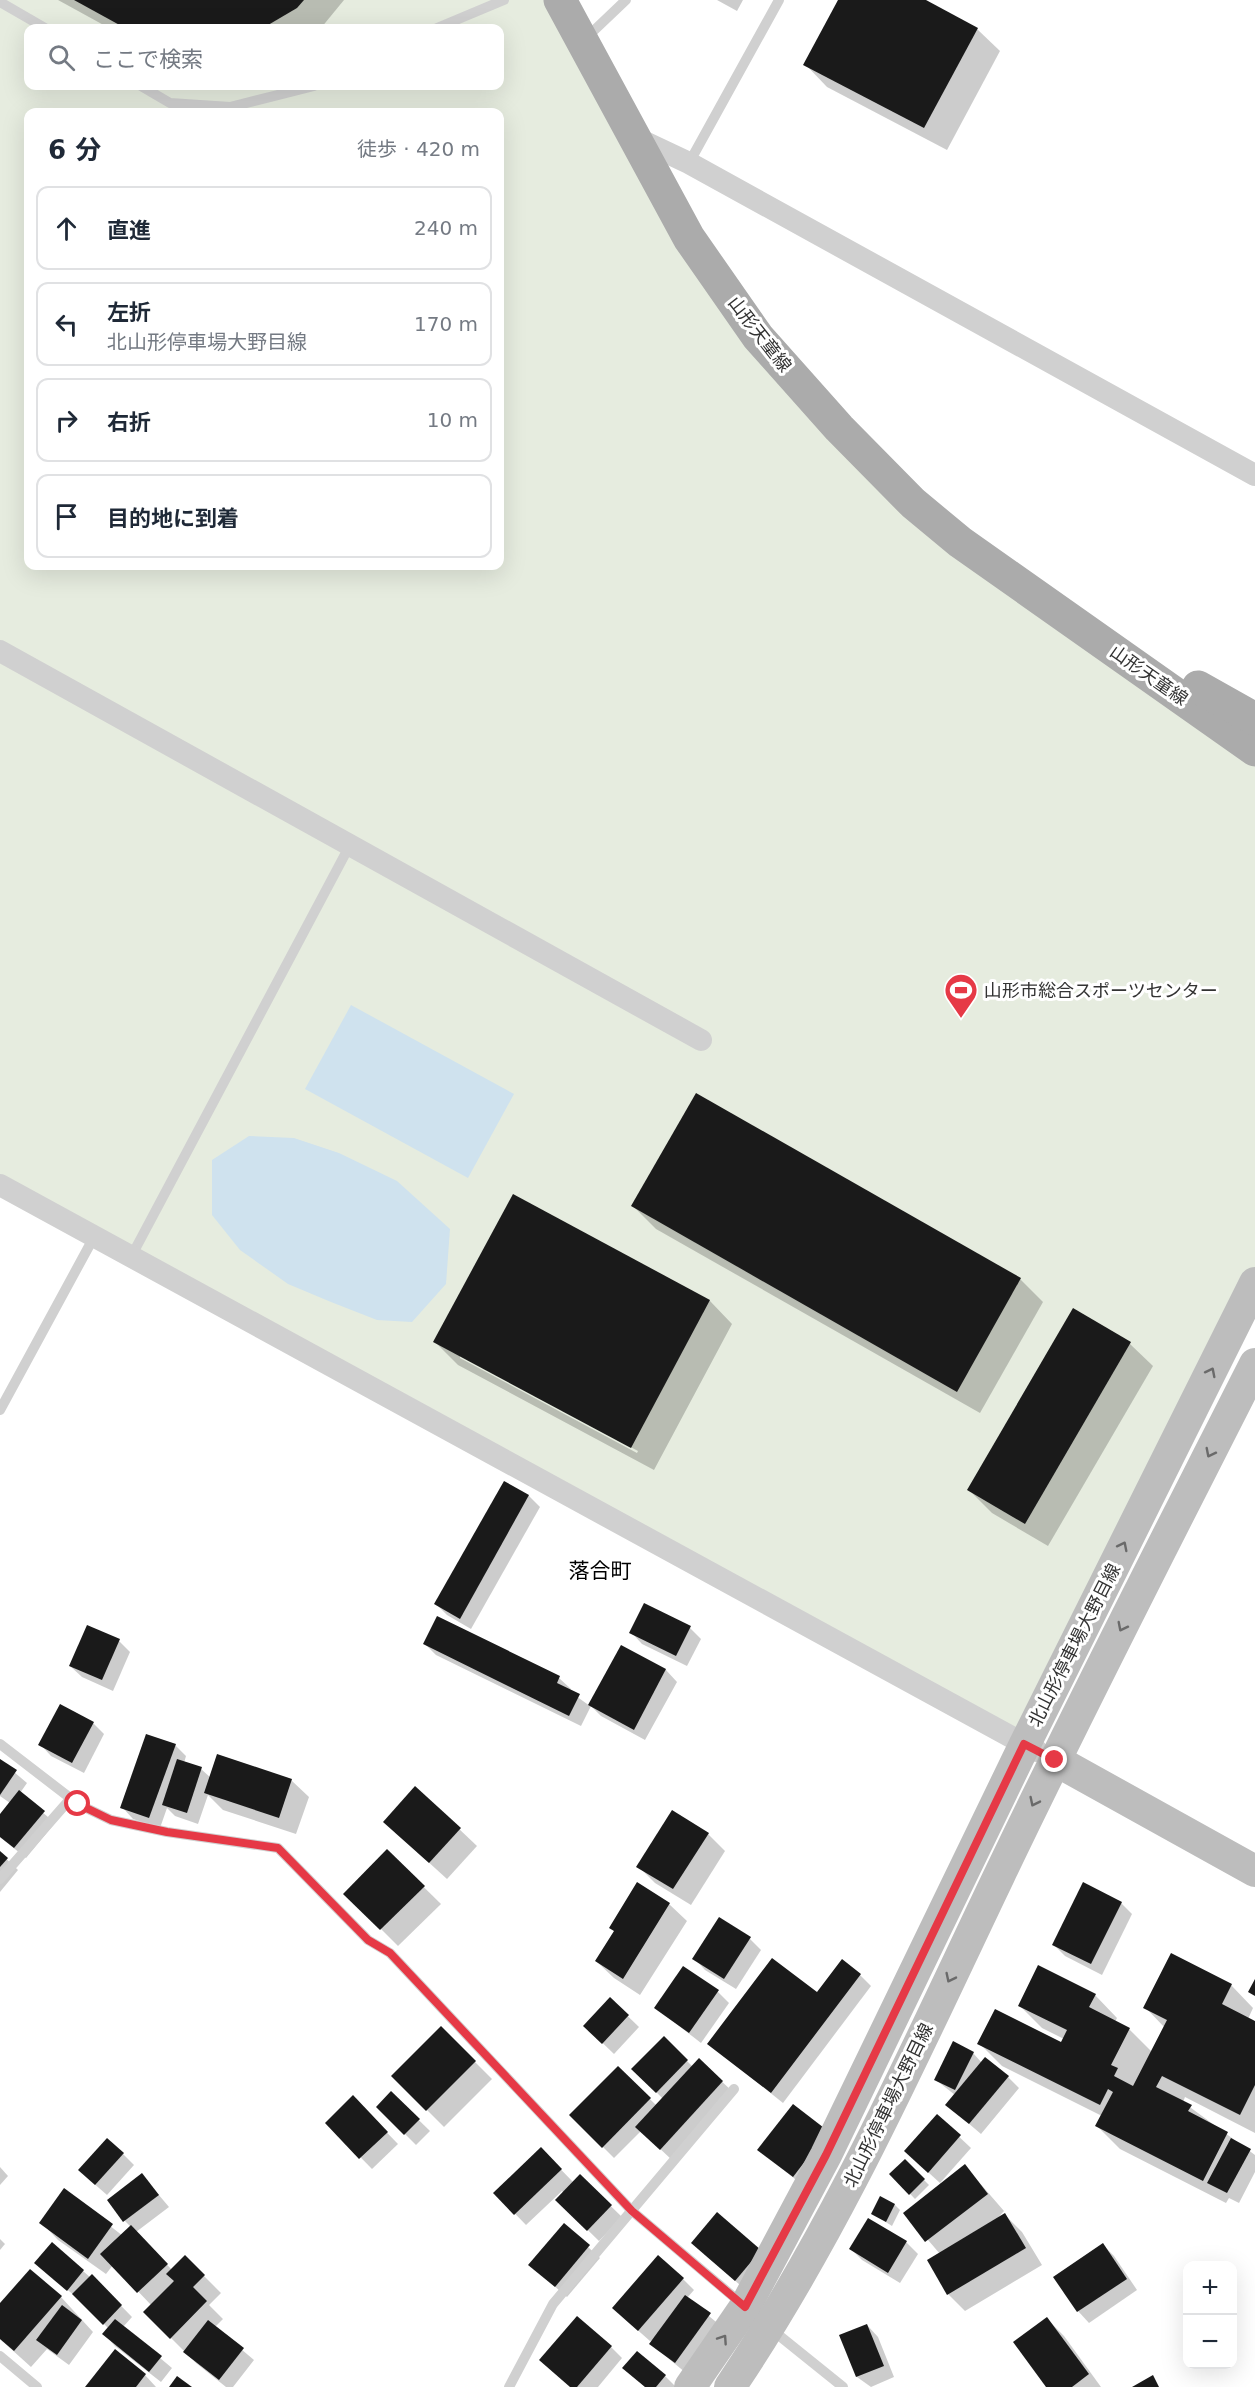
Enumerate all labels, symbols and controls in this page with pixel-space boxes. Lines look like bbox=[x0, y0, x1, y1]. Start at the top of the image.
search box bbox=[24, 24, 504, 90]
icon: search bbox=[45, 41, 78, 74]
text: ここで検索 bbox=[93, 47, 203, 72]
text: 6 分 bbox=[48, 135, 101, 165]
text: 徒歩 · 420 m bbox=[357, 137, 480, 161]
icon: ahead bbox=[50, 212, 83, 245]
text: 240 m bbox=[414, 216, 478, 240]
text: 直進 bbox=[107, 218, 151, 243]
street label: 山形天童線 bbox=[724, 292, 796, 376]
text: 左折 bbox=[107, 300, 151, 325]
icon: left bbox=[50, 308, 83, 341]
text: 170 m bbox=[414, 312, 478, 336]
text: 北山形停車場大野目線 bbox=[107, 330, 307, 354]
icon: right bbox=[50, 404, 83, 437]
text: 10 m bbox=[427, 408, 478, 432]
text: 右折 bbox=[107, 410, 151, 435]
icon: arrive bbox=[50, 500, 83, 533]
text: 目的地に到着 bbox=[107, 506, 239, 531]
street label: 山形天童線 bbox=[1106, 641, 1192, 709]
sports icon: 山形市総合スポーツセンター bbox=[943, 972, 979, 1019]
place label: 山形市総合スポーツセンター bbox=[984, 980, 1218, 1001]
one-way arrow bbox=[1203, 1367, 1215, 1378]
one-way arrow bbox=[1205, 1447, 1217, 1458]
one-way arrow bbox=[1116, 1542, 1128, 1553]
district label: 落合町 bbox=[569, 1559, 632, 1583]
street label: 北山形停車場大野目線 bbox=[1024, 1560, 1124, 1730]
one-way arrow bbox=[1117, 1621, 1129, 1632]
route end bbox=[1041, 1746, 1067, 1772]
route start bbox=[64, 1790, 90, 1816]
one-way arrow bbox=[1030, 1795, 1042, 1806]
one-way arrow bbox=[946, 1971, 958, 1982]
street label: 北山形停車場大野目線 bbox=[839, 2020, 937, 2190]
map controls bbox=[1183, 2261, 1237, 2369]
button: + bbox=[1183, 2261, 1237, 2315]
button: − bbox=[1183, 2315, 1237, 2369]
one-way arrow bbox=[716, 2334, 727, 2345]

